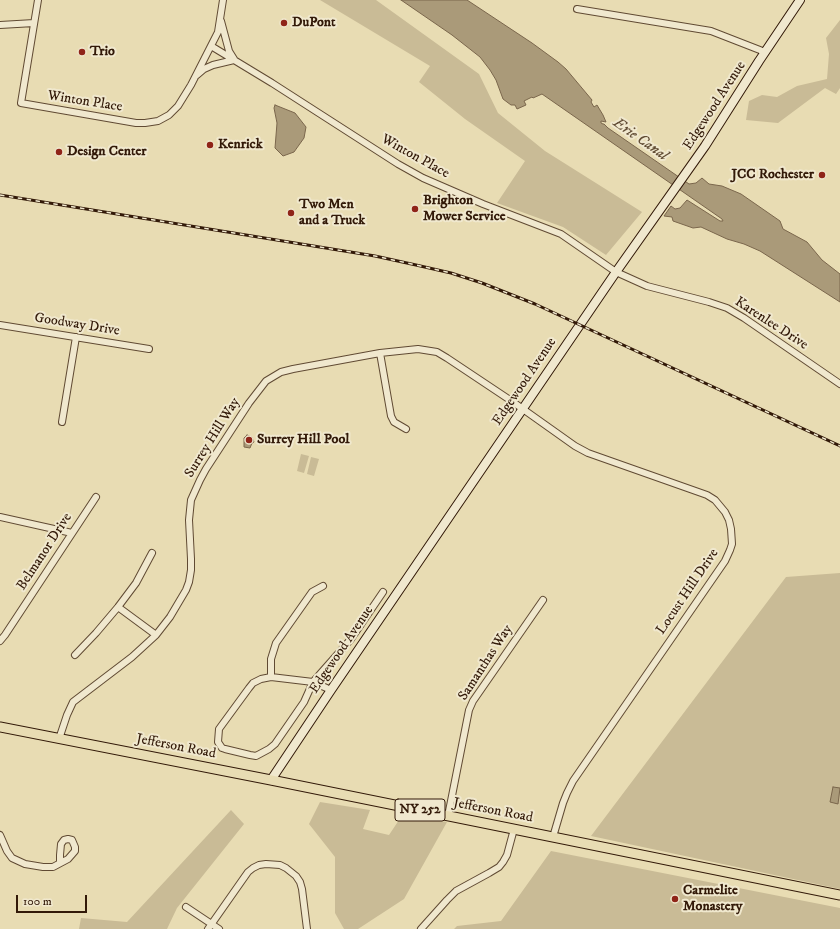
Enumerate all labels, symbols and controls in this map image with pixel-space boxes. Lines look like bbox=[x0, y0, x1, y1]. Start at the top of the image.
place label: DuPont bbox=[292, 15, 336, 31]
marker: DuPont bbox=[279, 18, 289, 28]
place label: Trio bbox=[90, 44, 115, 60]
marker: Trio bbox=[77, 47, 87, 57]
street label: Edgewood Avenue bbox=[680, 58, 750, 154]
street label: Winton Place bbox=[46, 88, 124, 116]
water label: Erie Canal bbox=[609, 115, 671, 165]
street label: Winton Place bbox=[378, 131, 452, 183]
place label: Kenrick bbox=[218, 137, 263, 153]
marker: Kenrick bbox=[205, 140, 215, 150]
place label: Design Center bbox=[67, 144, 146, 160]
marker: Design Center bbox=[54, 147, 64, 157]
place label: JCC Rochester bbox=[732, 167, 814, 183]
marker: JCC Rochester bbox=[817, 170, 827, 180]
place label: Brighton Mower Service bbox=[423, 193, 505, 226]
place label: Two Men and a Truck bbox=[299, 197, 365, 230]
marker: Brighton Mower Service bbox=[410, 204, 420, 214]
marker: Two Men and a Truck bbox=[286, 208, 296, 218]
street label: Karenlee Drive bbox=[731, 294, 811, 354]
street label: Goodway Drive bbox=[33, 310, 121, 340]
street label: Edgewood Avenue bbox=[489, 335, 561, 429]
street label: Surrey Hill Way bbox=[182, 395, 244, 481]
place label: Surrey Hill Pool bbox=[257, 432, 349, 448]
marker: Surrey Hill Pool bbox=[244, 435, 254, 445]
street label: Belmanor Drive bbox=[14, 510, 76, 594]
street label: Locust Hill Drive bbox=[653, 546, 723, 638]
street label: Edgewood Avenue bbox=[306, 603, 378, 697]
street label: Samanthas Way bbox=[455, 622, 517, 704]
street label: Jefferson Road bbox=[135, 731, 217, 763]
street label: Jefferson Road bbox=[452, 795, 534, 827]
road number: NY 252 bbox=[395, 799, 445, 821]
place label: Carmelite Monastery bbox=[683, 883, 742, 916]
scale bar bbox=[18, 887, 89, 913]
text: 100 m bbox=[23, 894, 52, 909]
marker: Carmelite Monastery bbox=[670, 894, 680, 904]

